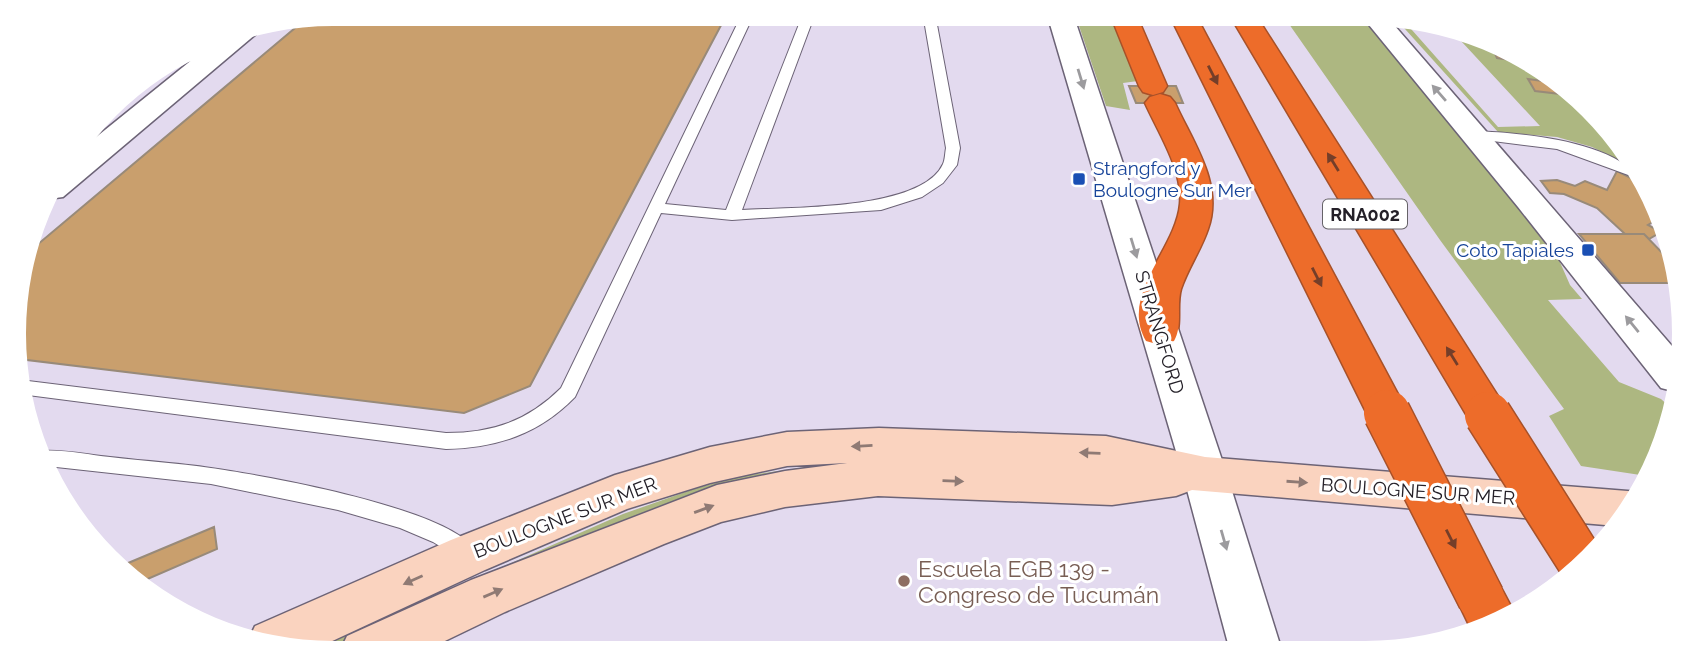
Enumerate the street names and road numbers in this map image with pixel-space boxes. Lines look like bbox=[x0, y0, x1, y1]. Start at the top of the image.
road number: RNA002 bbox=[1323, 200, 1407, 229]
street label: STRANGFORD bbox=[1131, 268, 1189, 396]
street label: BOULOGNE SUR MER bbox=[470, 472, 660, 562]
street label: BOULOGNE SUR MER bbox=[1320, 473, 1516, 509]

